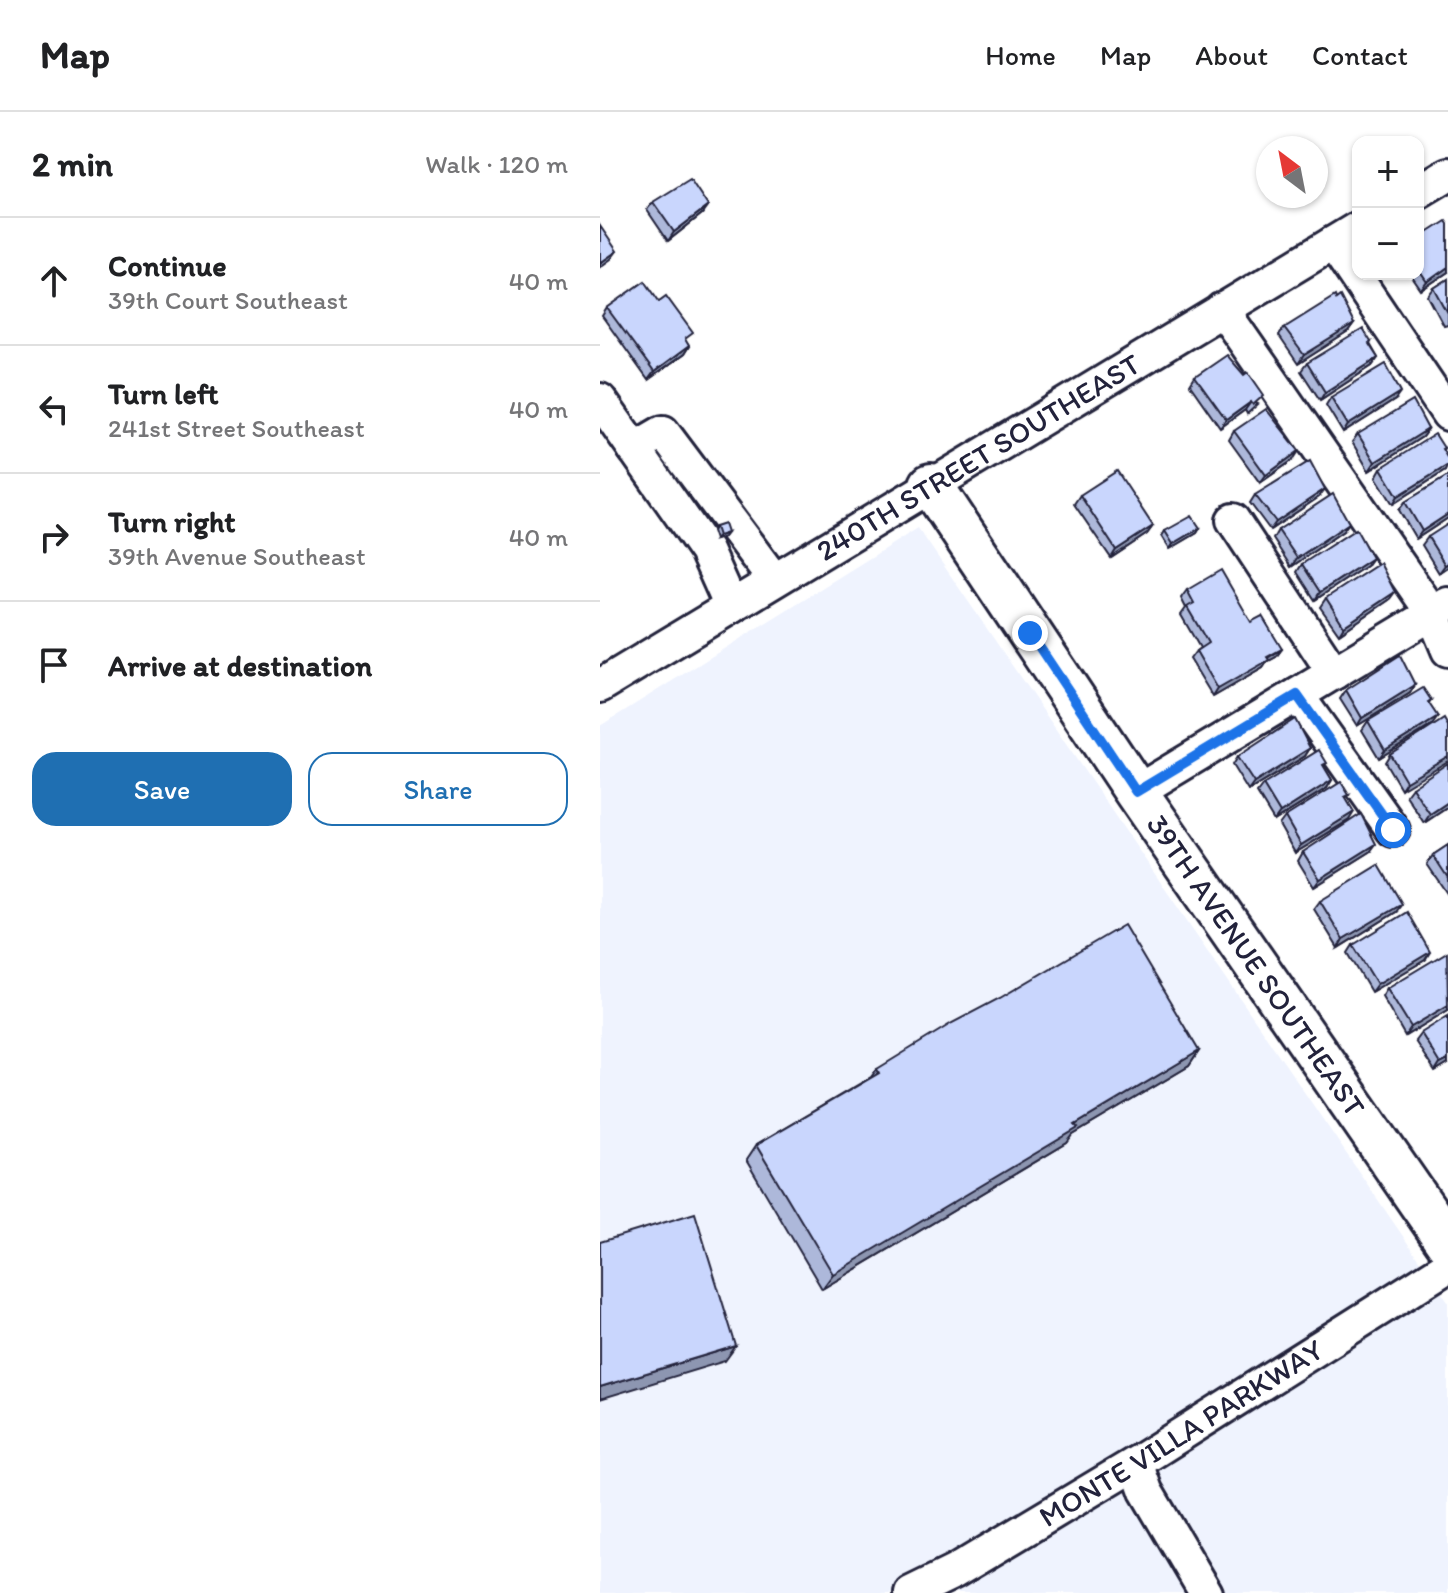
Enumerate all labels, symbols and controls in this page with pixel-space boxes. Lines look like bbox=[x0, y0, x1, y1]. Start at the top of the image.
text: Map bbox=[40, 32, 110, 78]
text: Home bbox=[985, 38, 1056, 72]
text: Map bbox=[1100, 38, 1151, 72]
text: About bbox=[1195, 38, 1268, 72]
text: Contact bbox=[1312, 38, 1408, 72]
north arrow bbox=[1256, 136, 1328, 208]
map controls bbox=[1352, 136, 1424, 280]
button: + bbox=[1352, 136, 1424, 208]
text: 2 min bbox=[32, 144, 113, 185]
text: Walk · 120 m bbox=[425, 148, 568, 180]
button: − bbox=[1352, 208, 1424, 280]
text: Continue bbox=[108, 247, 227, 284]
icon: ahead bbox=[32, 259, 76, 303]
text: 40 m bbox=[509, 265, 568, 297]
text: 39th Court Southeast bbox=[108, 284, 348, 316]
street label: 240TH STREET SOUTHEAST bbox=[809, 345, 1147, 569]
text: Turn left bbox=[108, 375, 219, 412]
icon: left bbox=[32, 387, 76, 431]
text: 40 m bbox=[509, 393, 568, 425]
text: 241st Street Southeast bbox=[108, 412, 365, 444]
text: Turn right bbox=[108, 503, 236, 540]
icon: right bbox=[32, 515, 76, 559]
text: 40 m bbox=[509, 521, 568, 553]
text: 39th Avenue Southeast bbox=[108, 540, 366, 572]
route end bbox=[1012, 615, 1048, 651]
icon: arrive bbox=[32, 643, 76, 687]
text: Arrive at destination bbox=[108, 647, 372, 684]
button: Save bbox=[32, 752, 292, 826]
button: Share bbox=[308, 752, 568, 826]
street label: 39TH AVENUE SOUTHEAST bbox=[1139, 807, 1374, 1123]
route start bbox=[1375, 812, 1411, 848]
street label: MONTE VILLA PARKWAY bbox=[1032, 1331, 1330, 1535]

